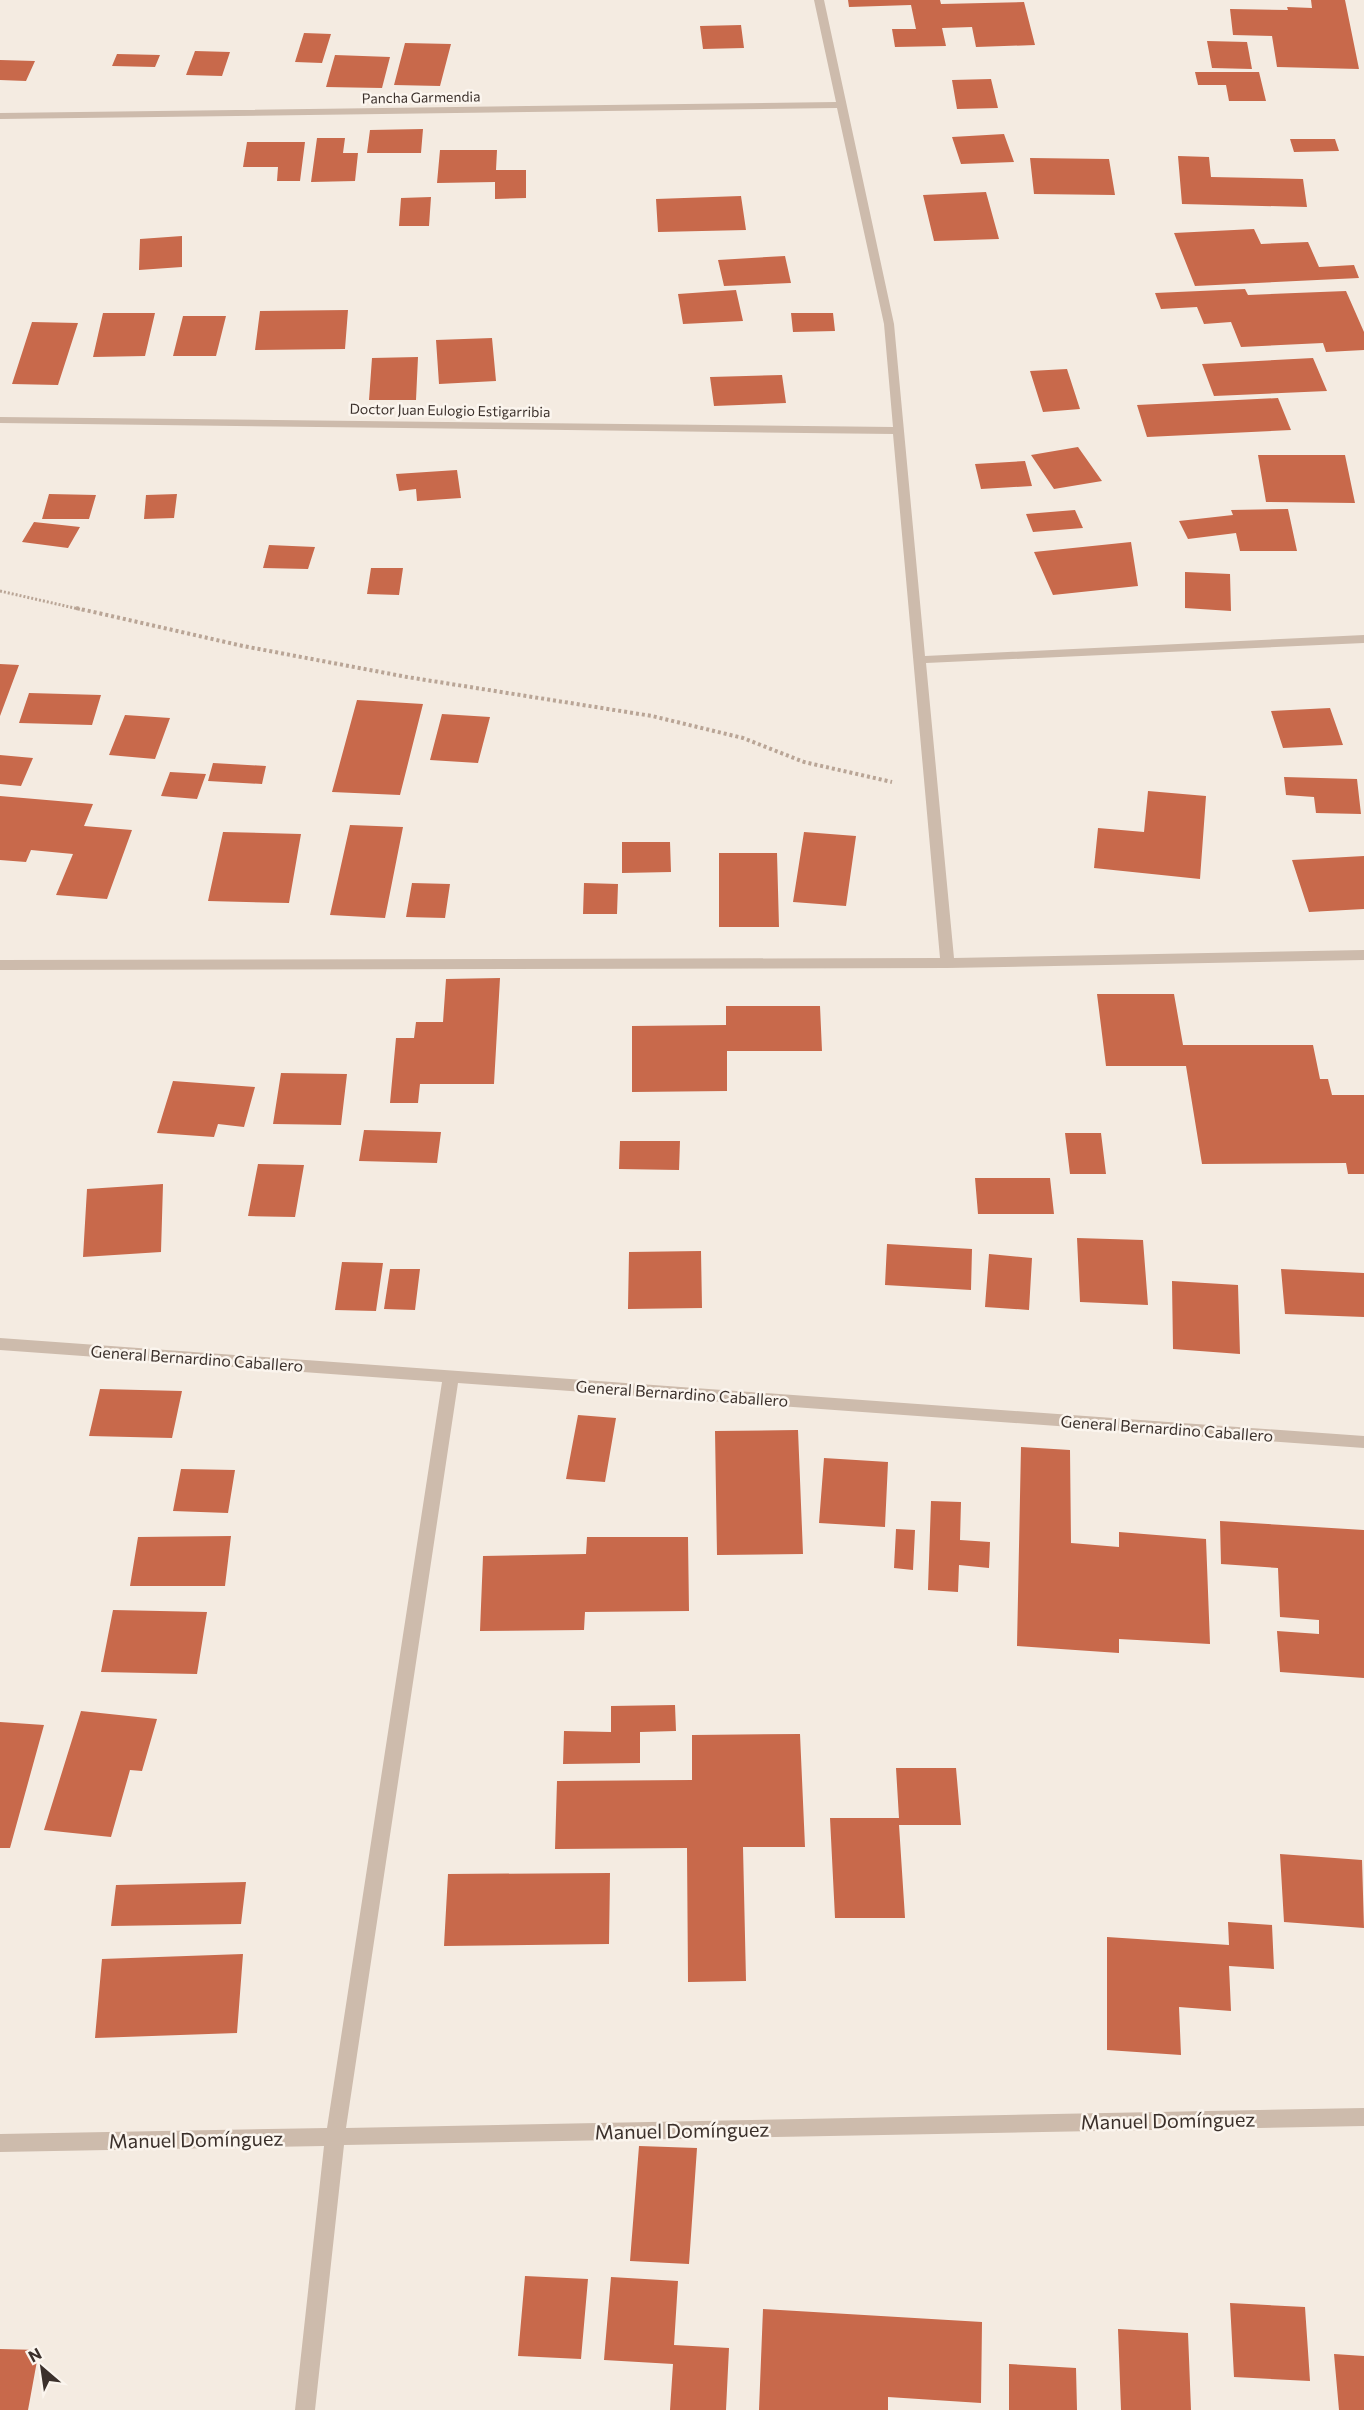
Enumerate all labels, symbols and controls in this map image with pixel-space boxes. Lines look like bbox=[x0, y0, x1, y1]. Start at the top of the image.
street label: Pancha Garmendia bbox=[361, 87, 481, 107]
street label: Doctor Juan Eulogio Estigarribia bbox=[349, 400, 551, 420]
street label: General Bernardino Caballero bbox=[90, 1341, 304, 1375]
street label: General Bernardino Caballero bbox=[575, 1376, 789, 1410]
street label: General Bernardino Caballero bbox=[1060, 1411, 1274, 1445]
street label: Manuel Domínguez bbox=[1080, 2106, 1256, 2134]
street label: Manuel Domínguez bbox=[594, 2116, 770, 2144]
street label: Manuel Domínguez bbox=[108, 2125, 284, 2153]
north arrow bbox=[12, 2338, 72, 2398]
text: N bbox=[25, 2343, 44, 2366]

